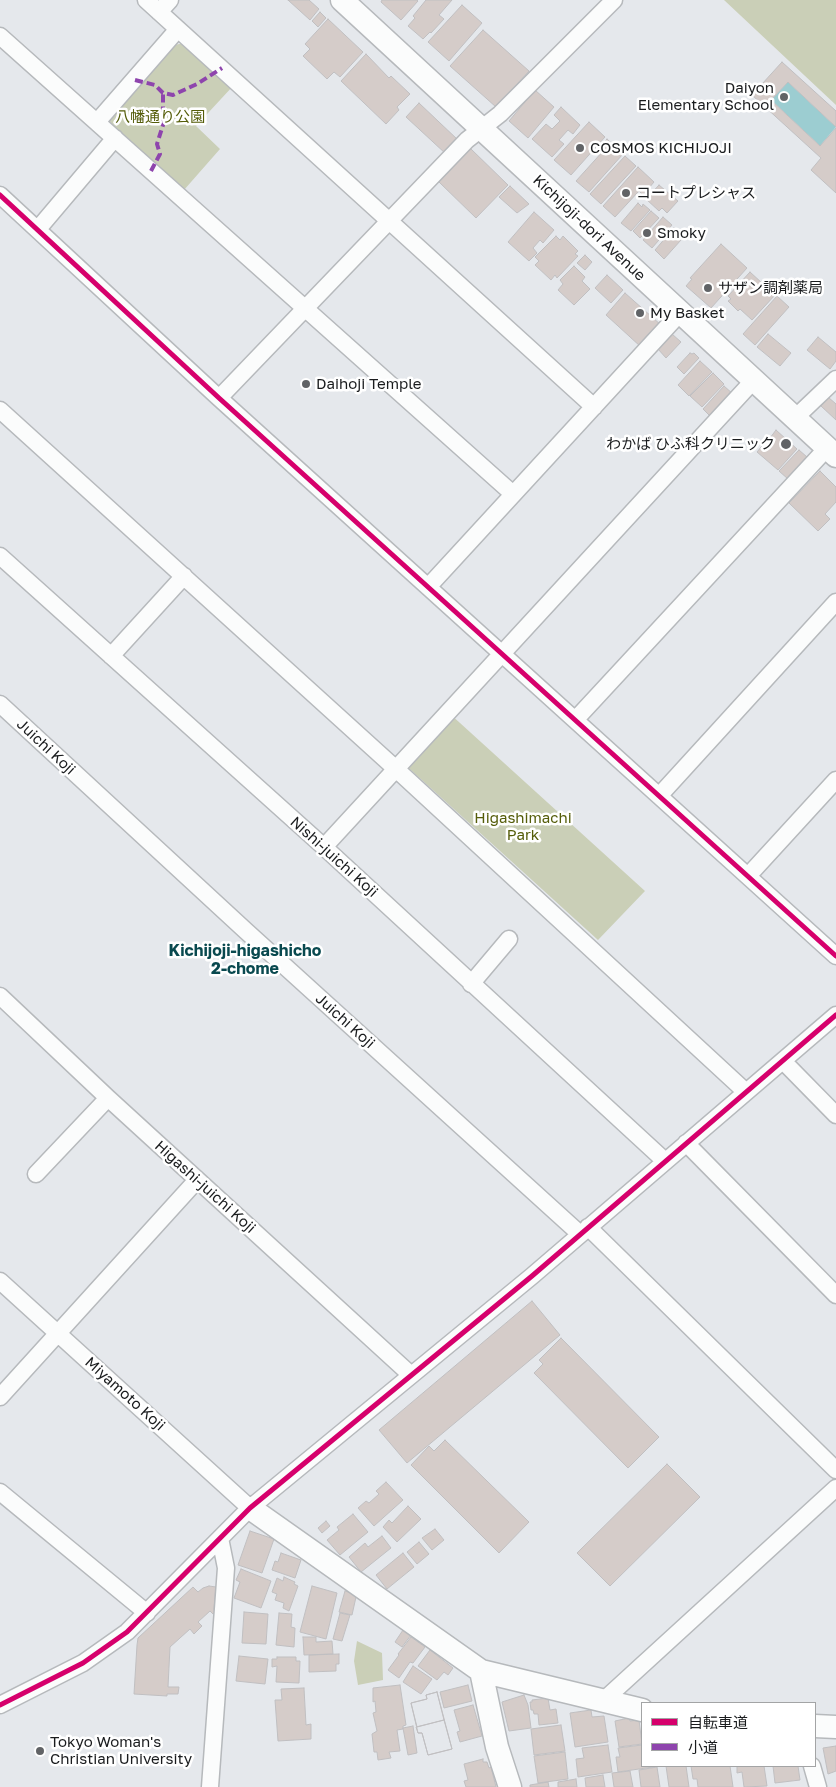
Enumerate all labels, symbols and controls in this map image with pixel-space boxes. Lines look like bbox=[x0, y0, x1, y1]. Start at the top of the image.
place label: Daiyon Elementary School bbox=[638, 79, 774, 114]
marker: Daiyon Elementary School bbox=[778, 91, 790, 103]
park label: 八幡通り公園 bbox=[115, 108, 205, 126]
place label: COSMOS KICHIJOJI bbox=[590, 139, 732, 157]
marker: COSMOS KICHIJOJI bbox=[574, 142, 586, 154]
street label: Kichijoji-dori Avenue bbox=[529, 171, 649, 285]
place label: コートプレシャス bbox=[636, 184, 756, 202]
marker: コートプレシャス bbox=[620, 187, 632, 199]
place label: Smoky bbox=[657, 224, 706, 242]
marker: Smoky bbox=[641, 227, 653, 239]
place label: サザン調剤薬局 bbox=[718, 279, 823, 297]
marker: サザン調剤薬局 bbox=[702, 282, 714, 294]
place label: My Basket bbox=[650, 304, 724, 322]
marker: My Basket bbox=[634, 307, 646, 319]
place label: Daihoji Temple bbox=[316, 375, 422, 393]
marker: Daihoji Temple bbox=[300, 378, 312, 390]
place label: わかば ひふ科クリニック bbox=[606, 435, 775, 453]
marker: わかば ひふ科クリニック bbox=[779, 437, 793, 451]
street label: Juichi Koji bbox=[13, 715, 79, 779]
park label: Higashimachi Park bbox=[474, 809, 572, 844]
street label: Nishi-juichi Koji bbox=[286, 813, 382, 901]
district label: Kichijoji-higashicho 2-chome bbox=[169, 941, 321, 979]
street label: Juichi Koji bbox=[312, 990, 378, 1052]
street label: Higashi-juichi Koji bbox=[151, 1137, 259, 1237]
street label: Miyamoto Koji bbox=[81, 1353, 169, 1435]
legend bbox=[641, 1702, 816, 1767]
text: 自転車道 bbox=[688, 1713, 748, 1731]
place label: Tokyo Woman's Christian University bbox=[50, 1733, 192, 1768]
text: 小道 bbox=[688, 1738, 718, 1756]
marker: Tokyo Woman's Christian University bbox=[34, 1745, 46, 1757]

